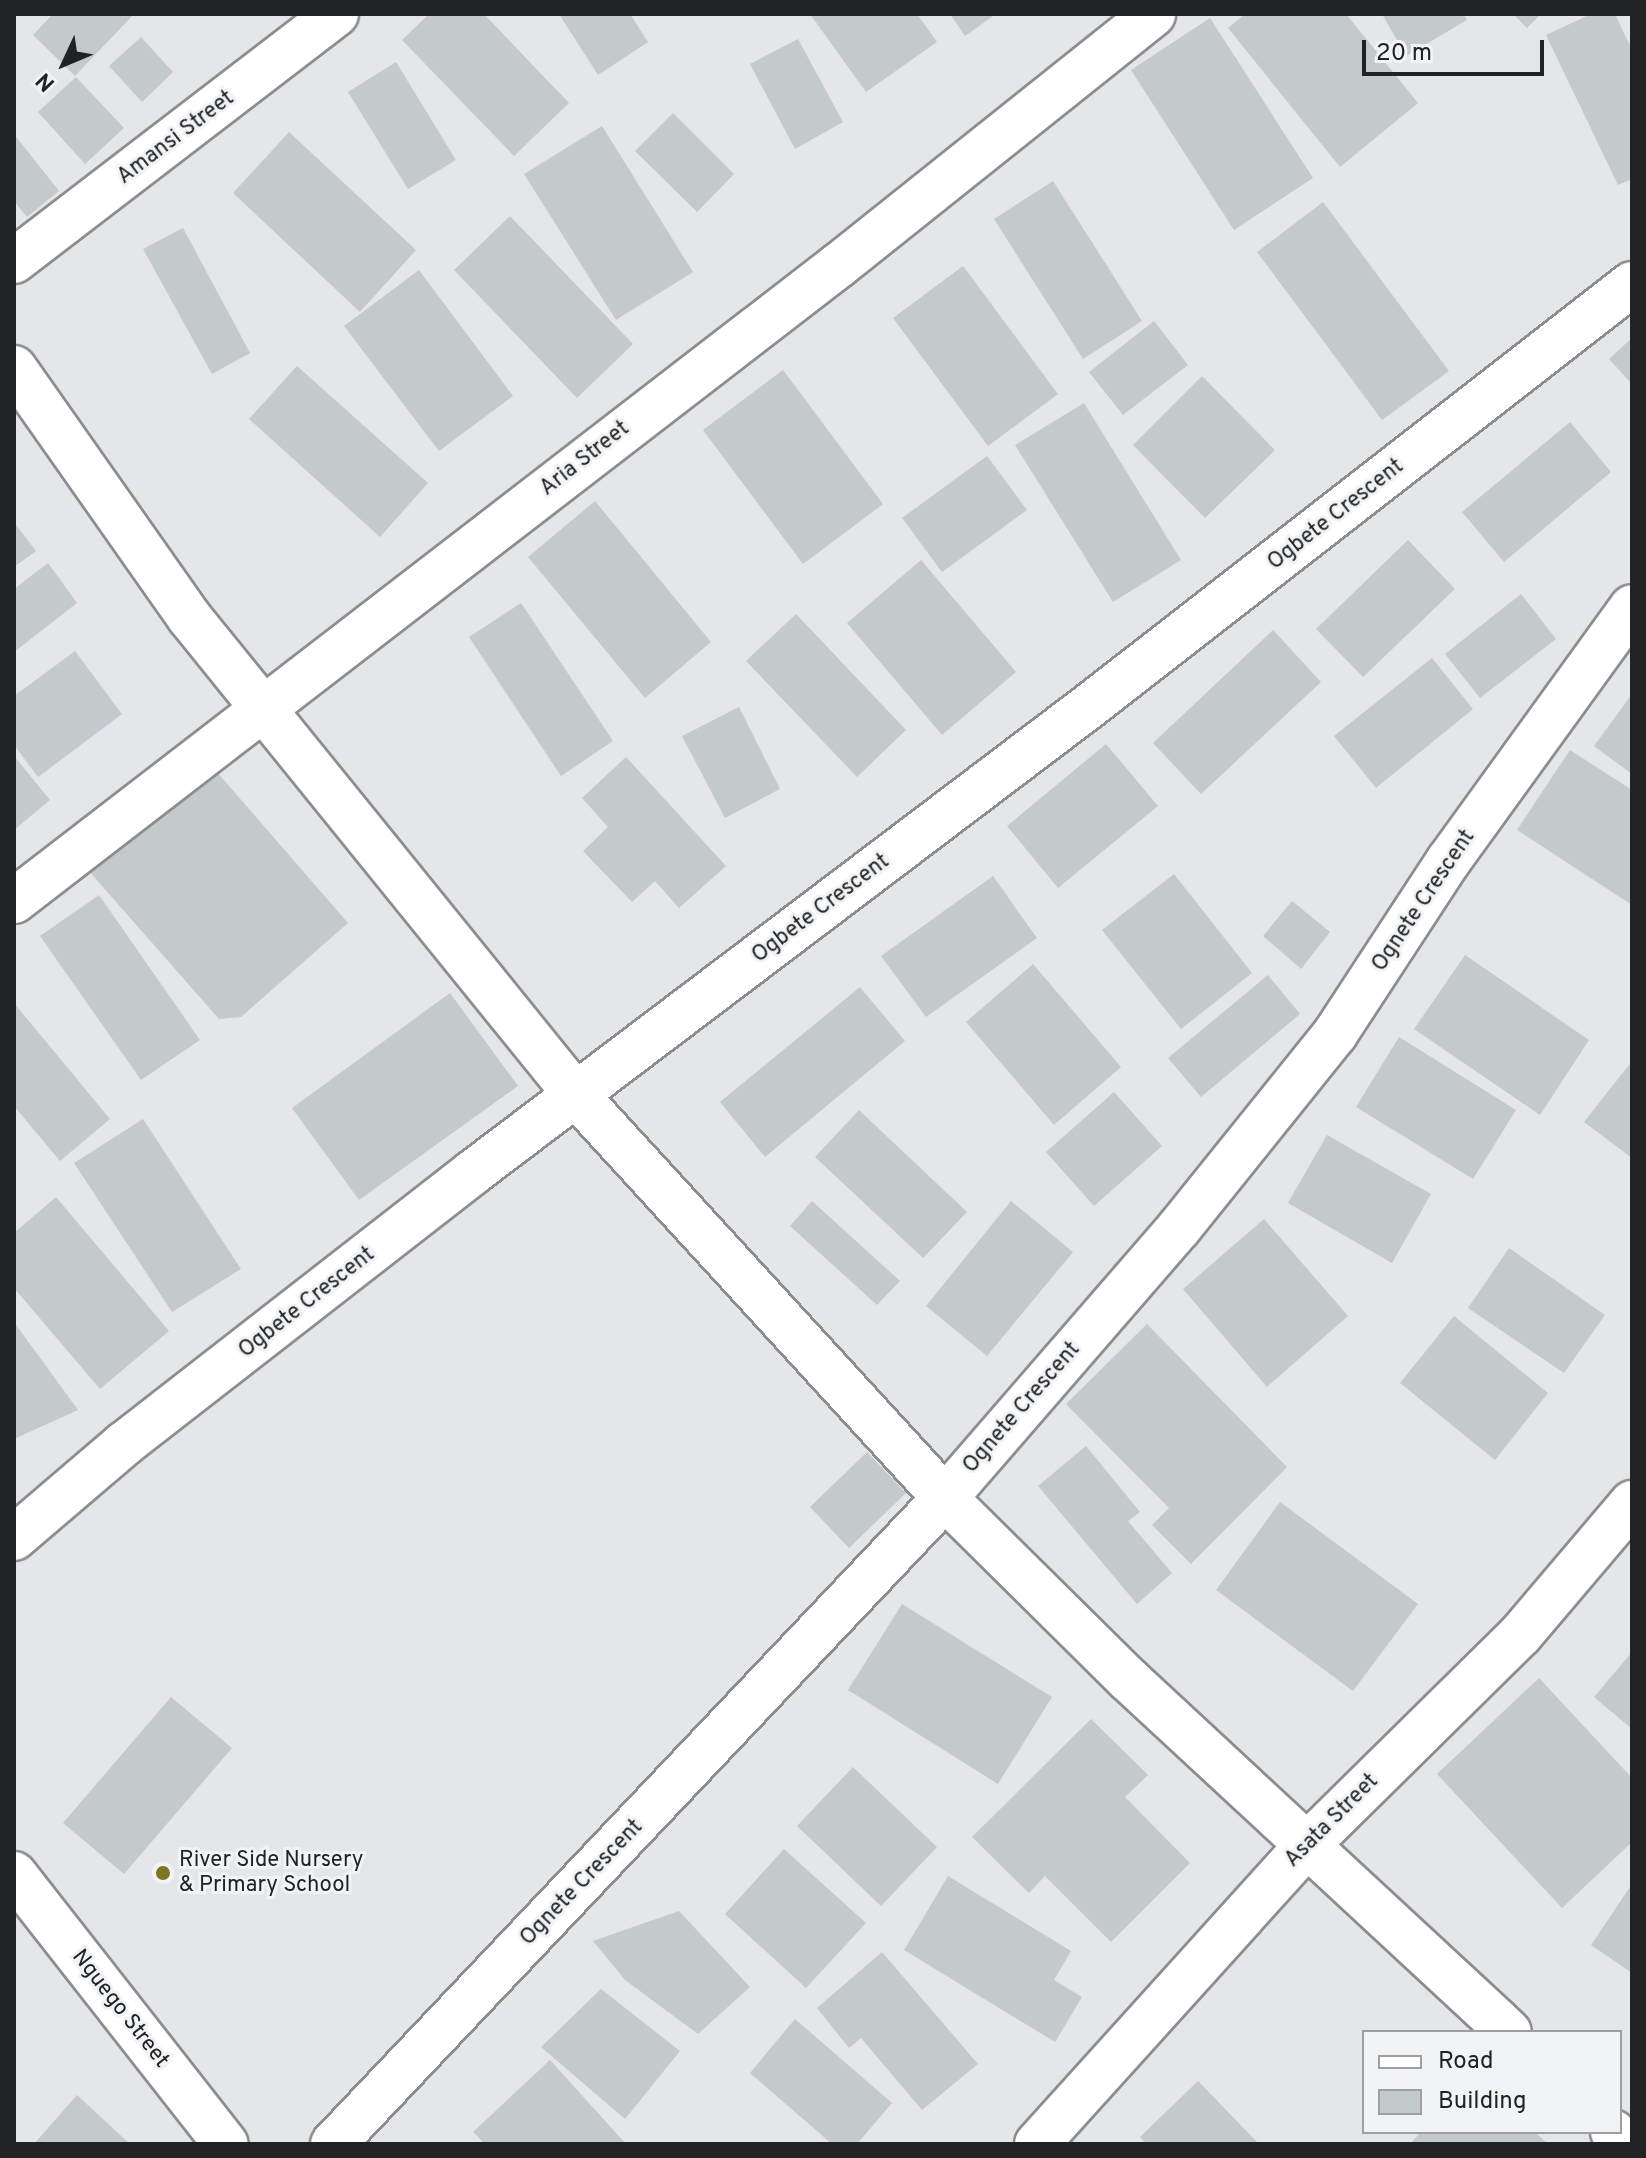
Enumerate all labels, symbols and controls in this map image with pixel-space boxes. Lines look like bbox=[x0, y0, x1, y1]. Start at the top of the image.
north arrow bbox=[24, 24, 104, 104]
scale bar bbox=[1366, 24, 1548, 74]
text: 20 m bbox=[1376, 39, 1432, 69]
text: N bbox=[31, 66, 62, 96]
street label: Amansi Street bbox=[112, 85, 240, 191]
street label: Aria Street bbox=[535, 416, 635, 502]
street label: Ogbete Crescent bbox=[1263, 454, 1409, 576]
street label: Ognete Crescent bbox=[1367, 825, 1481, 977]
street label: Ogbete Crescent bbox=[747, 849, 895, 969]
street label: Ogbete Crescent bbox=[234, 1242, 380, 1364]
street label: Ognete Crescent bbox=[958, 1337, 1086, 1479]
street label: Asata Street bbox=[1280, 1769, 1384, 1873]
street label: Ognete Crescent bbox=[515, 1814, 649, 1952]
place label: River Side Nursery & Primary School bbox=[179, 1847, 363, 1898]
marker: River Side Nursery & Primary School bbox=[154, 1864, 172, 1882]
street label: Nguego Street bbox=[66, 1945, 174, 2073]
legend bbox=[1362, 2030, 1622, 2134]
text: Road bbox=[1438, 2047, 1494, 2077]
text: Building bbox=[1438, 2087, 1527, 2117]

